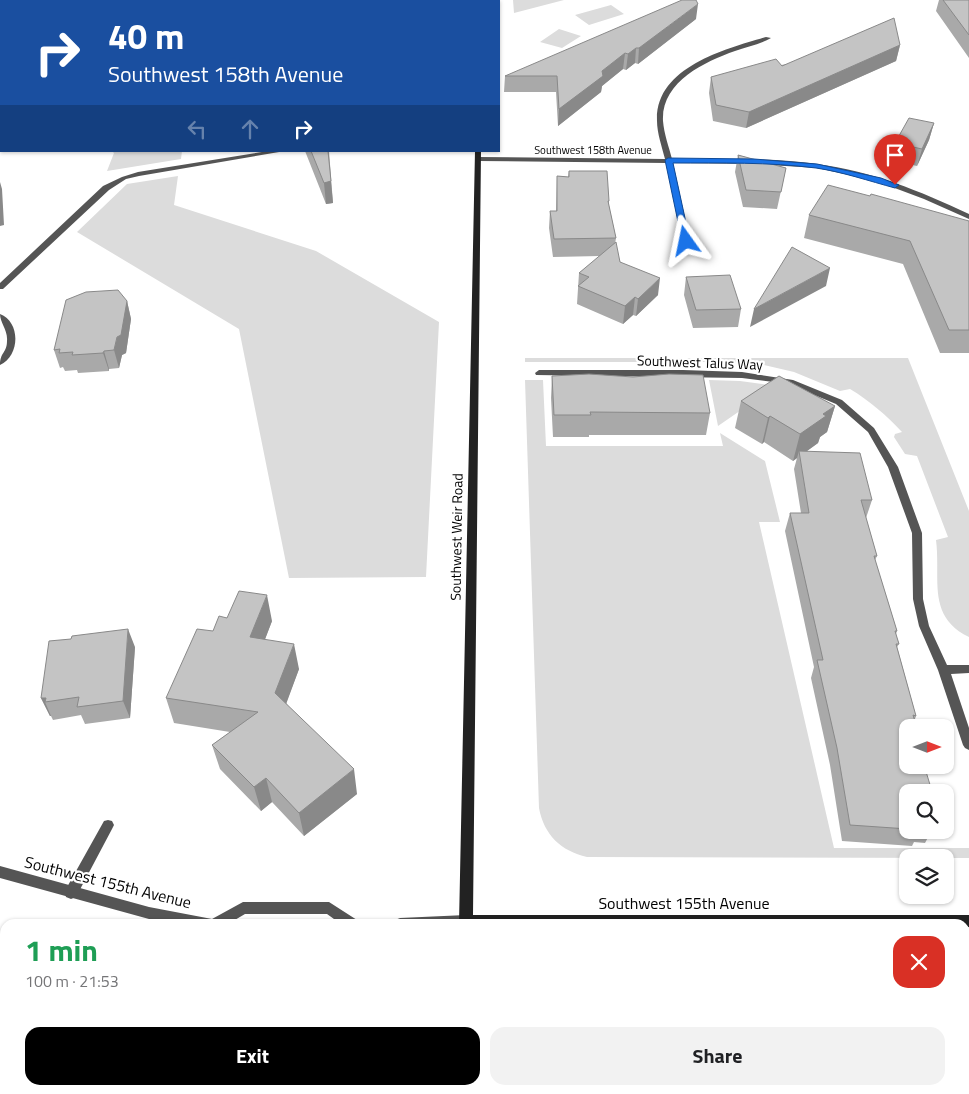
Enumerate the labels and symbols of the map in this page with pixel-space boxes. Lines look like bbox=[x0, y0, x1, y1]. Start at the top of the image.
pin bbox=[874, 134, 916, 185]
street label: Southwest 158th Avenue bbox=[534, 142, 652, 158]
position arrow bbox=[659, 214, 711, 266]
street label: Southwest Talus Way bbox=[637, 349, 764, 375]
street label: Southwest Weir Road bbox=[444, 473, 468, 601]
north arrow bbox=[899, 719, 954, 774]
street label: Southwest 155th Avenue bbox=[22, 850, 194, 914]
street label: Southwest 155th Avenue bbox=[598, 891, 770, 915]

